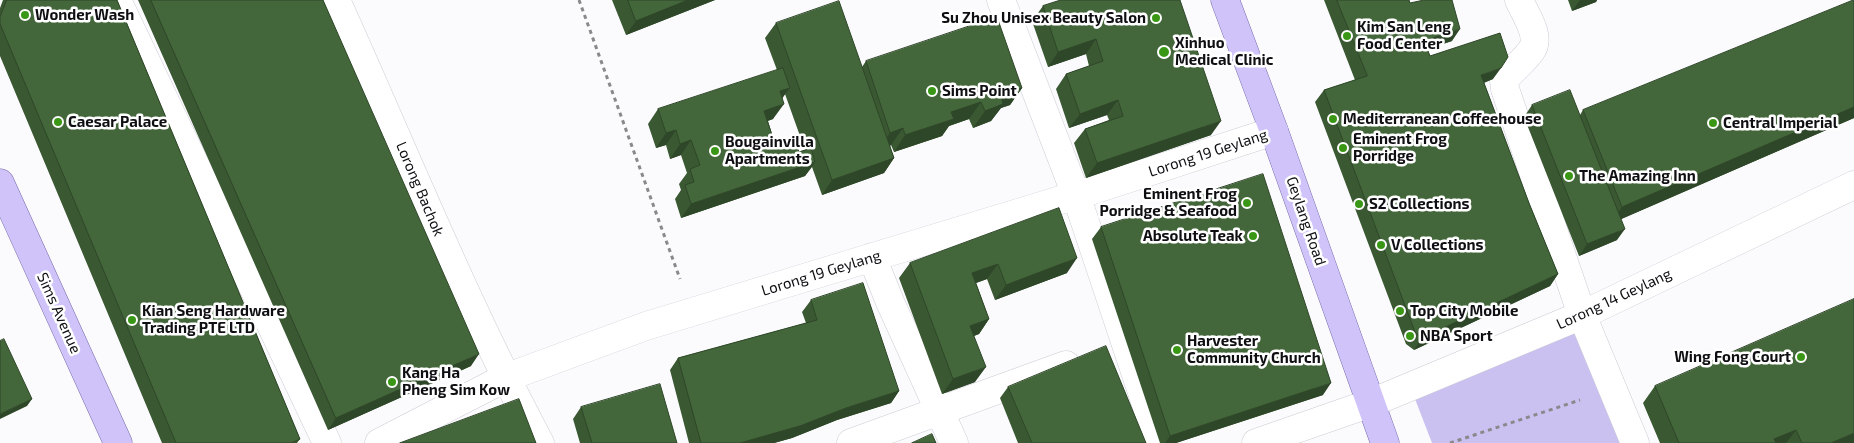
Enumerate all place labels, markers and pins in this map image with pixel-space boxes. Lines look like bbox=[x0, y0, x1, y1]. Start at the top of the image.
place label: Wonder Wash bbox=[35, 6, 134, 24]
marker: Wonder Wash bbox=[19, 9, 31, 21]
place label: Su Zhou Unisex Beauty Salon bbox=[941, 9, 1146, 27]
marker: Su Zhou Unisex Beauty Salon bbox=[1150, 12, 1162, 24]
place label: Kim San Leng Food Center bbox=[1357, 18, 1451, 53]
marker: Kim San Leng Food Center bbox=[1341, 30, 1353, 42]
place label: Xinhuo Medical Clinic bbox=[1175, 34, 1273, 69]
marker: Xinhuo Medical Clinic bbox=[1157, 45, 1171, 59]
place label: Sims Point bbox=[942, 82, 1017, 100]
marker: Sims Point bbox=[926, 85, 938, 97]
place label: Mediterranean Coffeehouse bbox=[1343, 110, 1541, 128]
place label: Caesar Palace bbox=[68, 113, 167, 131]
marker: Mediterranean Coffeehouse bbox=[1327, 113, 1339, 125]
place label: Central Imperial bbox=[1723, 114, 1838, 132]
marker: Caesar Palace bbox=[52, 116, 64, 128]
marker: Central Imperial bbox=[1707, 117, 1719, 129]
place label: Eminent Frog Porridge bbox=[1353, 130, 1447, 165]
place label: Bougainvilla Apartments bbox=[725, 133, 814, 168]
marker: Eminent Frog Porridge bbox=[1337, 142, 1349, 154]
marker: Bougainvilla Apartments bbox=[709, 145, 721, 157]
place label: The Amazing Inn bbox=[1579, 167, 1696, 185]
marker: The Amazing Inn bbox=[1563, 170, 1575, 182]
place label: Eminent Frog Porridge & Seafood bbox=[1100, 185, 1237, 220]
place label: S2 Collections bbox=[1369, 195, 1469, 213]
marker: Eminent Frog Porridge & Seafood bbox=[1241, 197, 1253, 209]
marker: S2 Collections bbox=[1353, 198, 1365, 210]
place label: Absolute Teak bbox=[1143, 227, 1243, 245]
marker: Absolute Teak bbox=[1247, 230, 1259, 242]
place label: V Collections bbox=[1391, 236, 1484, 254]
marker: V Collections bbox=[1375, 239, 1387, 251]
place label: Kian Seng Hardware Trading PTE LTD bbox=[142, 302, 285, 337]
place label: Top City Mobile bbox=[1410, 302, 1518, 320]
marker: Top City Mobile bbox=[1394, 305, 1406, 317]
marker: Kian Seng Hardware Trading PTE LTD bbox=[126, 314, 138, 326]
place label: NBA Sport bbox=[1420, 327, 1493, 345]
marker: NBA Sport bbox=[1404, 330, 1416, 342]
place label: Harvester Community Church bbox=[1187, 332, 1321, 367]
marker: Harvester Community Church bbox=[1171, 344, 1183, 356]
place label: Wing Fong Court bbox=[1674, 348, 1791, 366]
marker: Wing Fong Court bbox=[1795, 351, 1807, 363]
place label: Kang Ha Pheng Sim Kow bbox=[402, 364, 510, 399]
marker: Kang Ha Pheng Sim Kow bbox=[386, 376, 398, 388]

